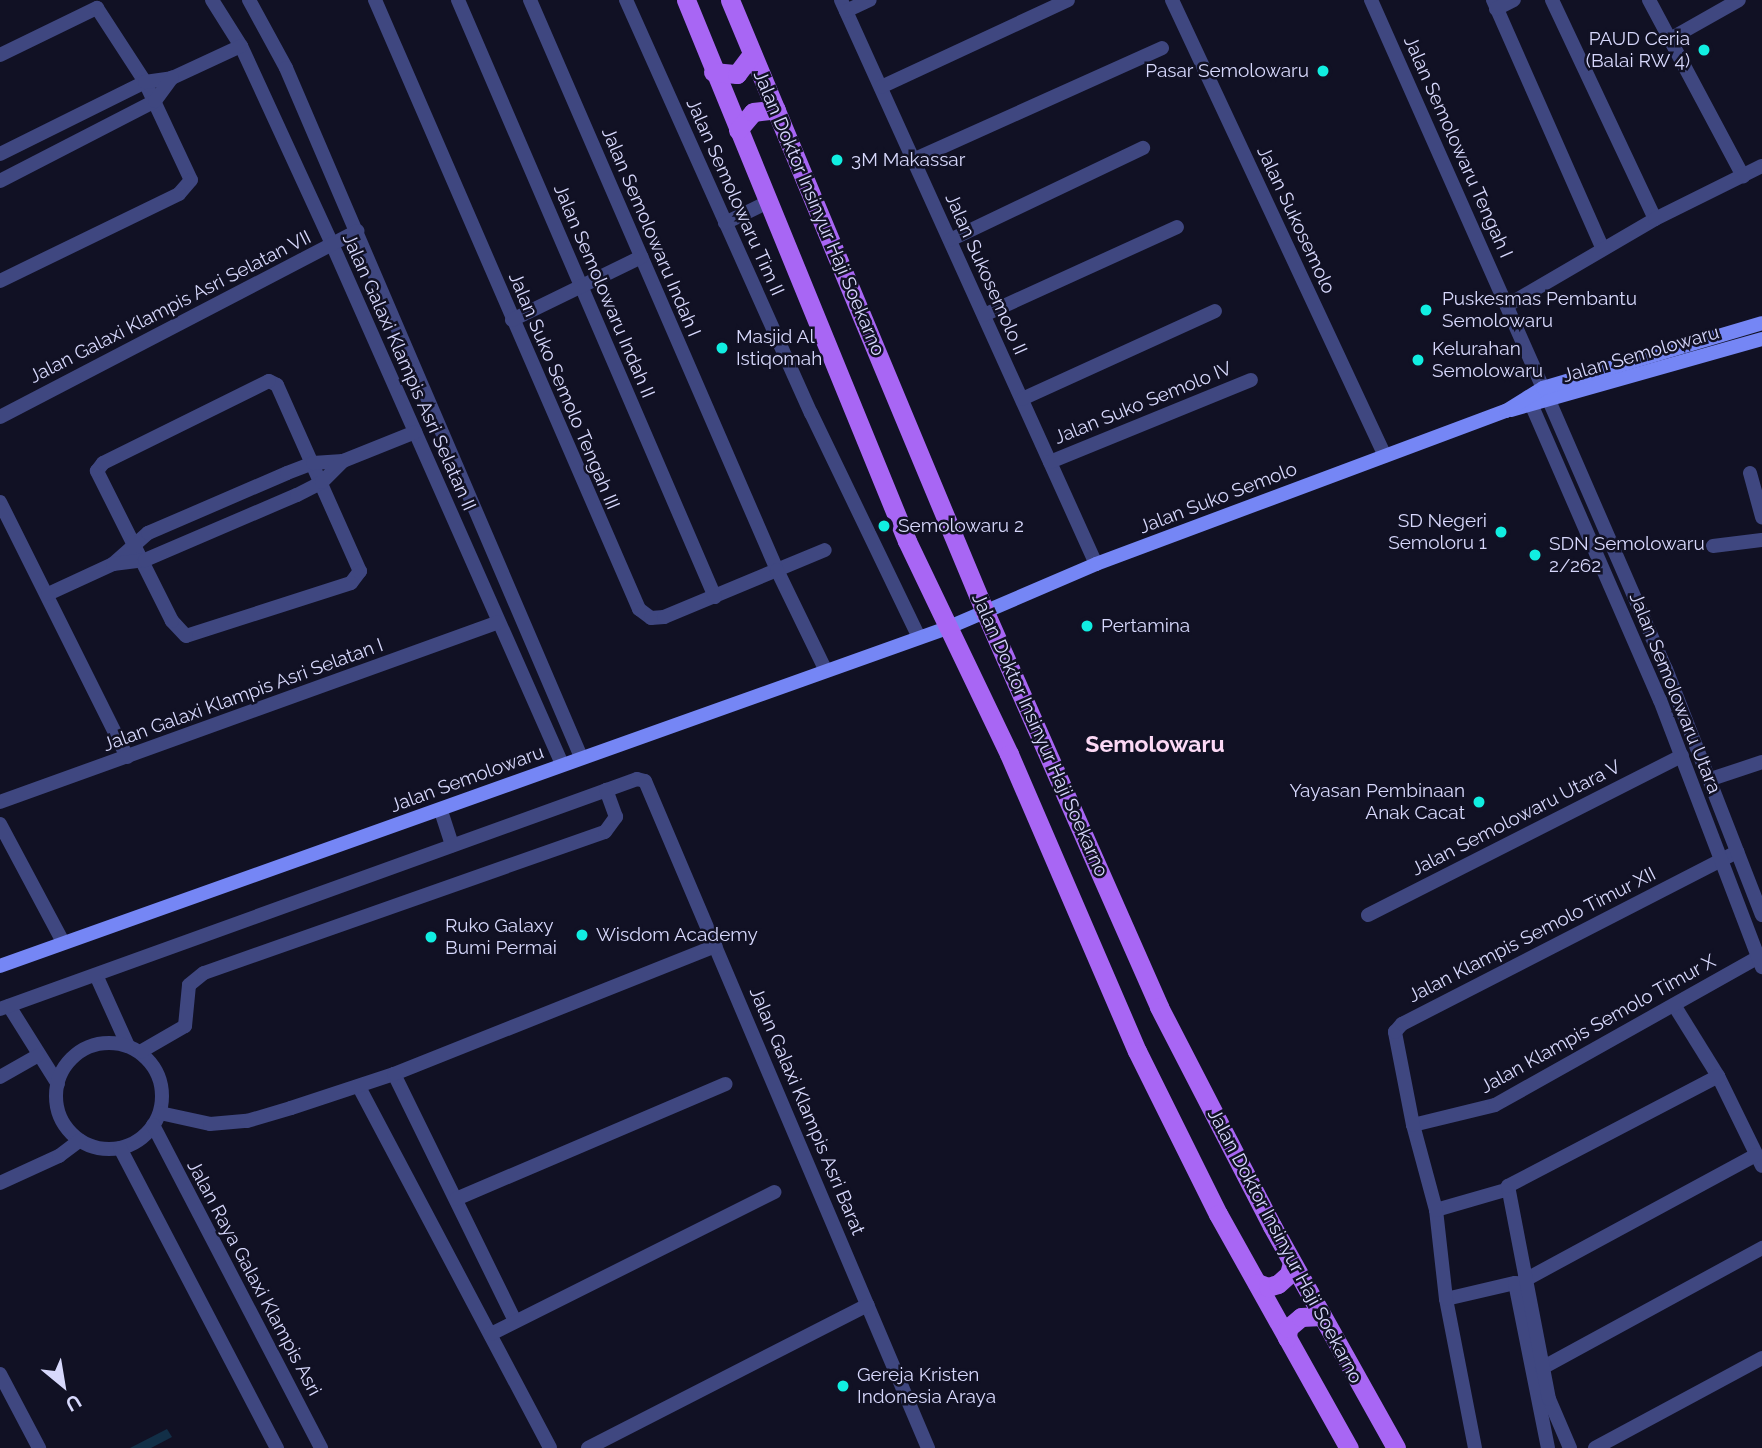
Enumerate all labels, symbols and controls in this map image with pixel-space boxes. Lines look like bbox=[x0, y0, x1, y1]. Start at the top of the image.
place label: PAUD Ceria (Balai RW 4) bbox=[1585, 28, 1690, 72]
street label: Jalan Semolowaru Tengah I bbox=[1399, 32, 1517, 262]
marker: PAUD Ceria (Balai RW 4) bbox=[1696, 42, 1712, 58]
place label: Pasar Semolowaru bbox=[1145, 60, 1309, 82]
marker: Pasar Semolowaru bbox=[1315, 63, 1331, 79]
street label: Jalan Doktor Insinyur Haji Soekarno bbox=[748, 66, 890, 360]
street label: Jalan Semolowaru Tim II bbox=[681, 95, 789, 299]
street label: Jalan Semolowaru Indah I bbox=[596, 124, 706, 340]
street label: Jalan Sukosemolo bbox=[1252, 143, 1340, 297]
place label: 3M Makassar bbox=[851, 149, 965, 171]
marker: 3M Makassar bbox=[829, 152, 845, 168]
street label: Jalan Semolowaru Indah II bbox=[549, 181, 659, 401]
street label: Jalan Sukosemolo II bbox=[940, 190, 1032, 358]
street label: Jalan Galaxi Klampis Asri Selatan VII bbox=[25, 225, 315, 389]
street label: Jalan Galaxi Klampis Asri Selatan II bbox=[337, 230, 481, 514]
street label: Jalan Suko Semolo Tengah III bbox=[504, 269, 624, 513]
place label: Puskesmas Pembantu Semolowaru bbox=[1442, 288, 1637, 332]
marker: Puskesmas Pembantu Semolowaru bbox=[1416, 300, 1436, 320]
street label: Jalan Semolowaru bbox=[1560, 321, 1722, 387]
place label: Masjid Al Istiqomah bbox=[736, 326, 822, 370]
place label: Kelurahan Semolowaru bbox=[1432, 338, 1543, 382]
marker: Masjid Al Istiqomah bbox=[714, 340, 730, 356]
marker: Kelurahan Semolowaru bbox=[1410, 352, 1426, 368]
street label: Jalan Suko Semolo IV bbox=[1051, 357, 1235, 449]
street label: Jalan Suko Semolo bbox=[1136, 457, 1300, 539]
place label: SD Negeri Semoloru 1 bbox=[1388, 510, 1487, 554]
place label: Semolowaru 2 bbox=[898, 515, 1024, 537]
marker: Semolowaru 2 bbox=[876, 518, 892, 534]
marker: SD Negeri Semoloru 1 bbox=[1493, 524, 1509, 540]
place label: SDN Semolowaru 2/262 bbox=[1549, 533, 1705, 577]
marker: SDN Semolowaru 2/262 bbox=[1527, 547, 1543, 563]
street label: Jalan Doktor Insinyur Haji Soekarno bbox=[967, 589, 1113, 881]
street label: Jalan Semolowaru Utara bbox=[1624, 589, 1726, 797]
place label: Pertamina bbox=[1101, 615, 1190, 637]
marker: Pertamina bbox=[1079, 618, 1095, 634]
street label: Jalan Galaxi Klampis Asri Selatan I bbox=[100, 634, 386, 756]
district label: Semolowaru bbox=[1085, 730, 1225, 758]
street label: Jalan Semolowaru bbox=[387, 741, 547, 817]
street label: Jalan Semolowaru Utara V bbox=[1407, 755, 1625, 881]
place label: Yayasan Pembinaan Anak Cacat bbox=[1289, 780, 1465, 824]
marker: Yayasan Pembinaan Anak Cacat bbox=[1471, 794, 1487, 810]
street label: Jalan Klampis Semolo Timur XII bbox=[1404, 862, 1660, 1008]
place label: Ruko Galaxy Bumi Permai bbox=[445, 915, 557, 959]
place label: Wisdom Academy bbox=[596, 924, 758, 946]
marker: Wisdom Academy bbox=[574, 927, 590, 943]
marker: Ruko Galaxy Bumi Permai bbox=[423, 929, 439, 945]
street label: Jalan Klampis Semolo Timur X bbox=[1476, 949, 1720, 1099]
street label: Jalan Galaxi Klampis Asri Barat bbox=[744, 983, 870, 1239]
street label: Jalan Doktor Insinyur Haji Soekarno bbox=[1202, 1104, 1368, 1388]
street label: Jalan Raya Galaxi Klampis Asri bbox=[182, 1156, 326, 1400]
north arrow bbox=[28, 1350, 98, 1420]
place label: Gereja Kristen Indonesia Araya bbox=[857, 1364, 997, 1408]
marker: Gereja Kristen Indonesia Araya bbox=[835, 1378, 851, 1394]
text: U bbox=[62, 1390, 85, 1416]

